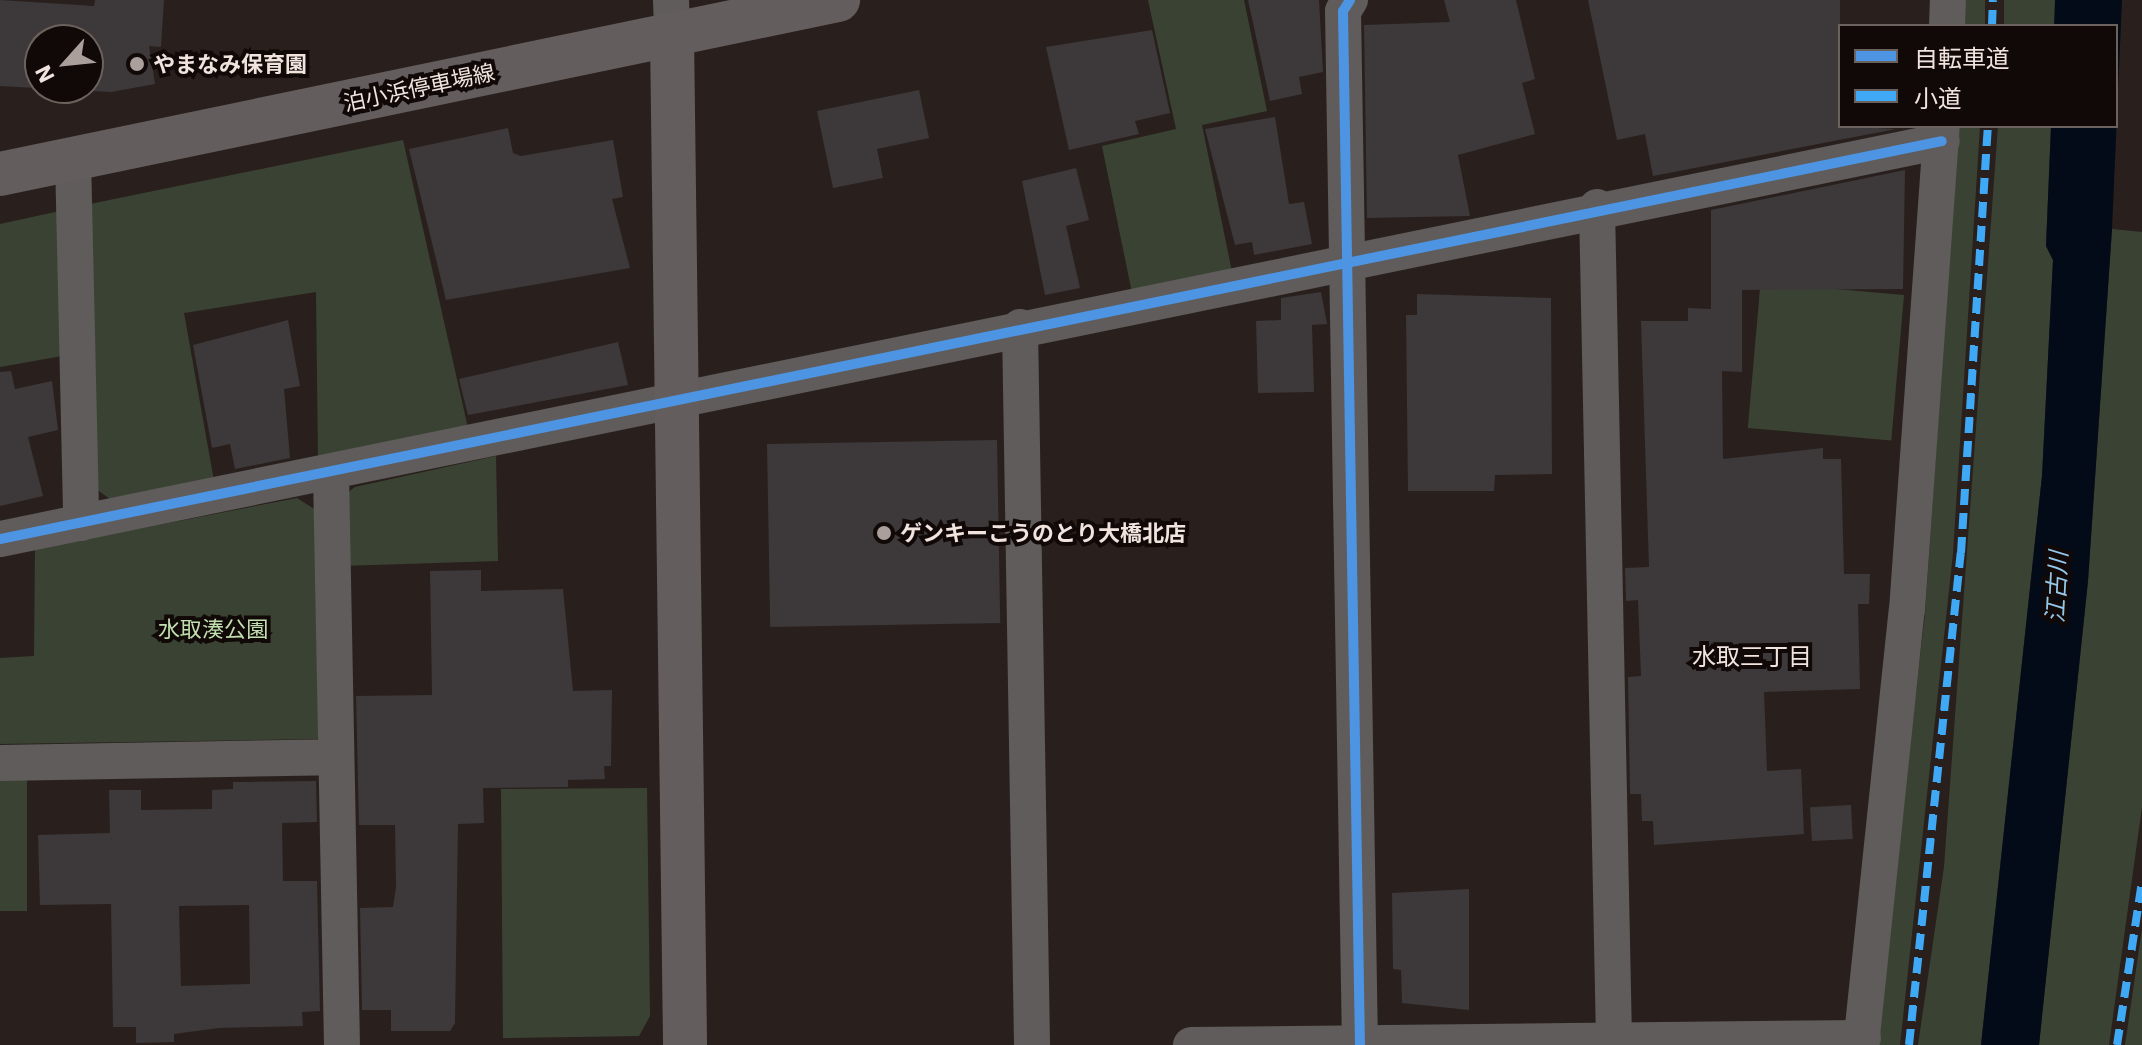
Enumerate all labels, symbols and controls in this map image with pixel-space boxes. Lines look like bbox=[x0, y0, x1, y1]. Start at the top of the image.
north arrow bbox=[24, 24, 104, 104]
legend bbox=[1838, 24, 2118, 128]
text: 自転車道 bbox=[1914, 42, 2010, 74]
place label: やまなみ保育園 bbox=[153, 51, 307, 77]
marker: やまなみ保育園 bbox=[128, 55, 146, 73]
street label: 泊小浜停車場線 bbox=[341, 58, 497, 116]
text: N bbox=[27, 61, 60, 88]
text: 小道 bbox=[1914, 82, 1962, 114]
place label: ゲンキーこうのとり大橋北店 bbox=[900, 520, 1186, 546]
marker: ゲンキーこうのとり大橋北店 bbox=[875, 524, 893, 542]
water label: 江古川 bbox=[2041, 550, 2073, 624]
park label: 水取湊公園 bbox=[158, 616, 268, 642]
district label: 水取三丁目 bbox=[1692, 643, 1812, 671]

